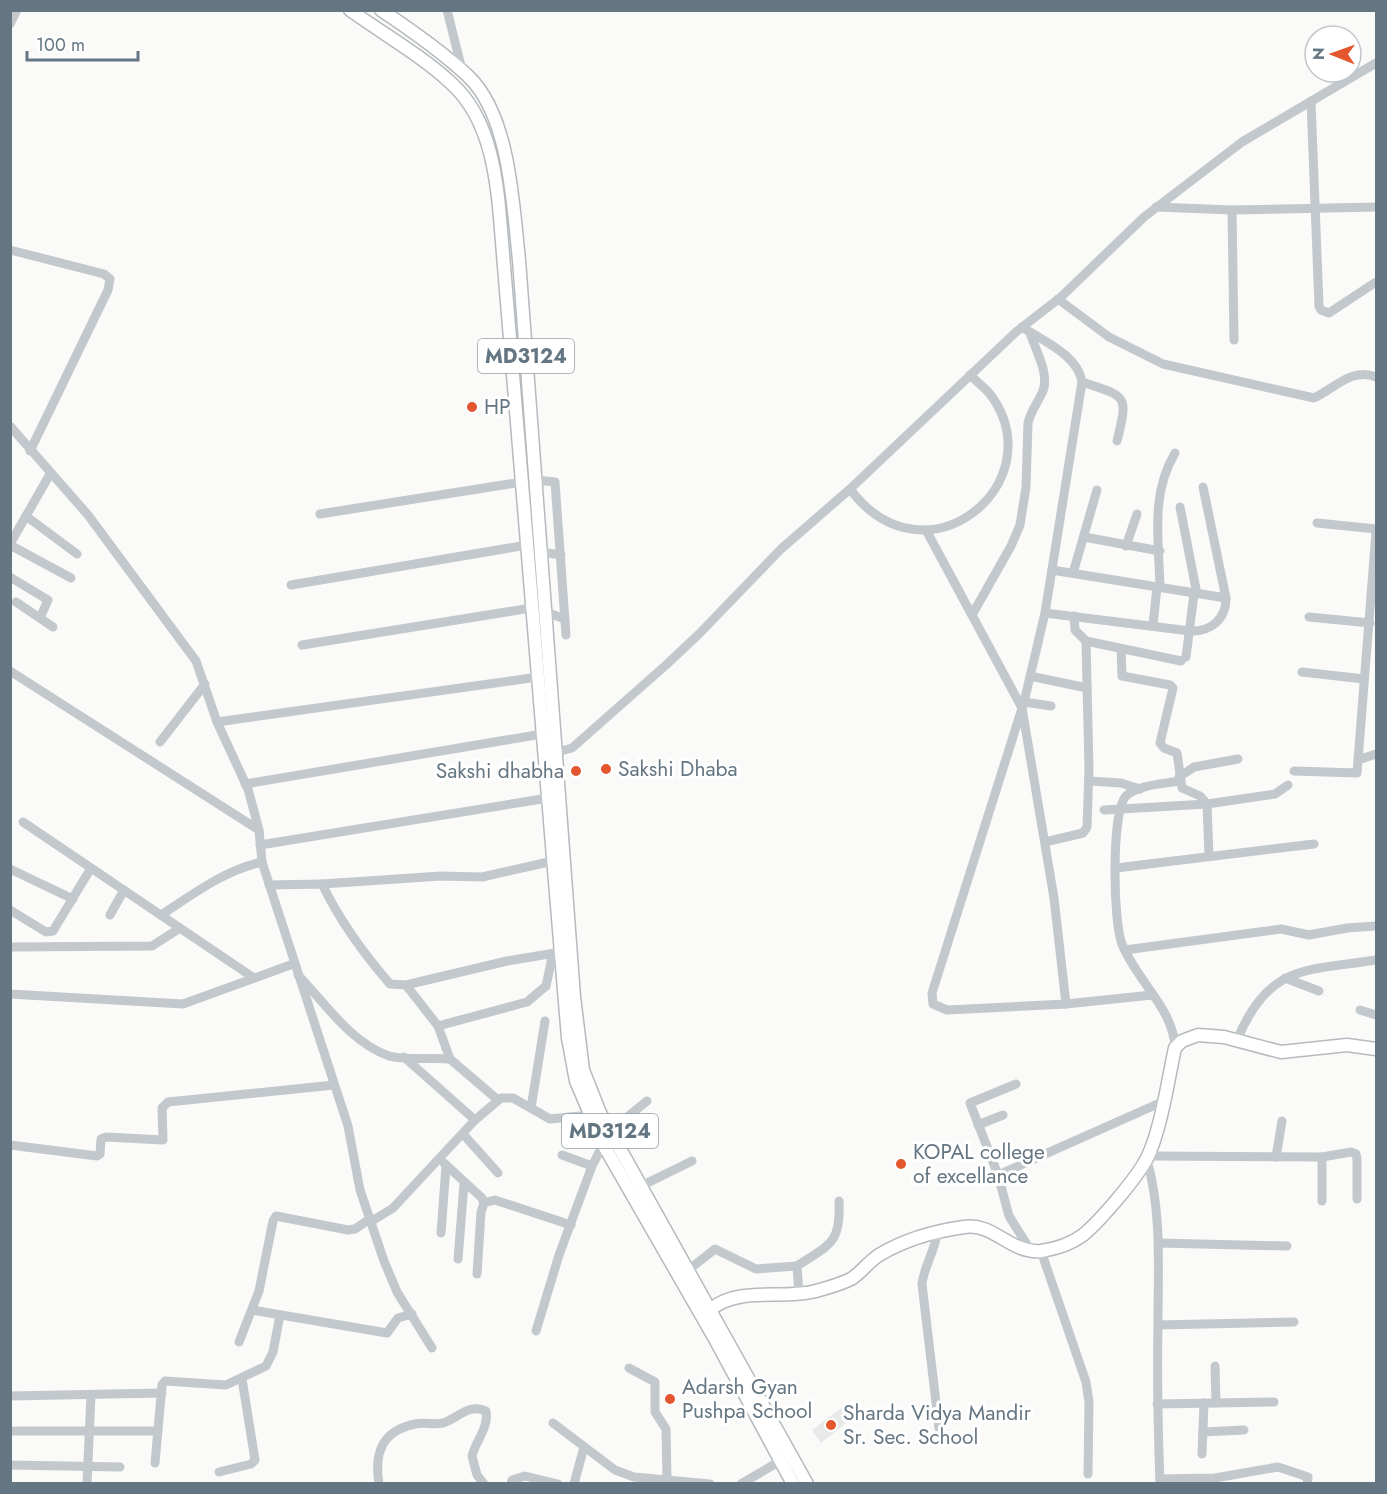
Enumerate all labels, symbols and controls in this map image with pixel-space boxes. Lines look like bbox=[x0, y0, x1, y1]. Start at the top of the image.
scale bar bbox=[27, 24, 138, 62]
north arrow bbox=[1303, 24, 1363, 84]
text: 100 m bbox=[36, 32, 85, 58]
text: N bbox=[1307, 47, 1330, 60]
road number: MD3124 bbox=[478, 339, 574, 373]
place label: HP bbox=[484, 392, 511, 422]
marker: HP bbox=[465, 400, 479, 414]
place label: Sakshi Dhaba bbox=[618, 754, 738, 784]
place label: Sakshi dhabha bbox=[436, 756, 564, 786]
marker: Sakshi Dhaba bbox=[599, 762, 613, 776]
marker: Sakshi dhabha bbox=[569, 764, 583, 778]
road number: MD3124 bbox=[562, 1114, 658, 1148]
place label: KOPAL college of excellance bbox=[913, 1137, 1045, 1191]
marker: KOPAL college of excellance bbox=[894, 1157, 908, 1171]
place label: Adarsh Gyan Pushpa School bbox=[682, 1372, 812, 1426]
marker: Adarsh Gyan Pushpa School bbox=[663, 1392, 677, 1406]
place label: Sharda Vidya Mandir Sr. Sec. School bbox=[843, 1398, 1032, 1452]
marker: Sharda Vidya Mandir Sr. Sec. School bbox=[824, 1418, 838, 1432]

